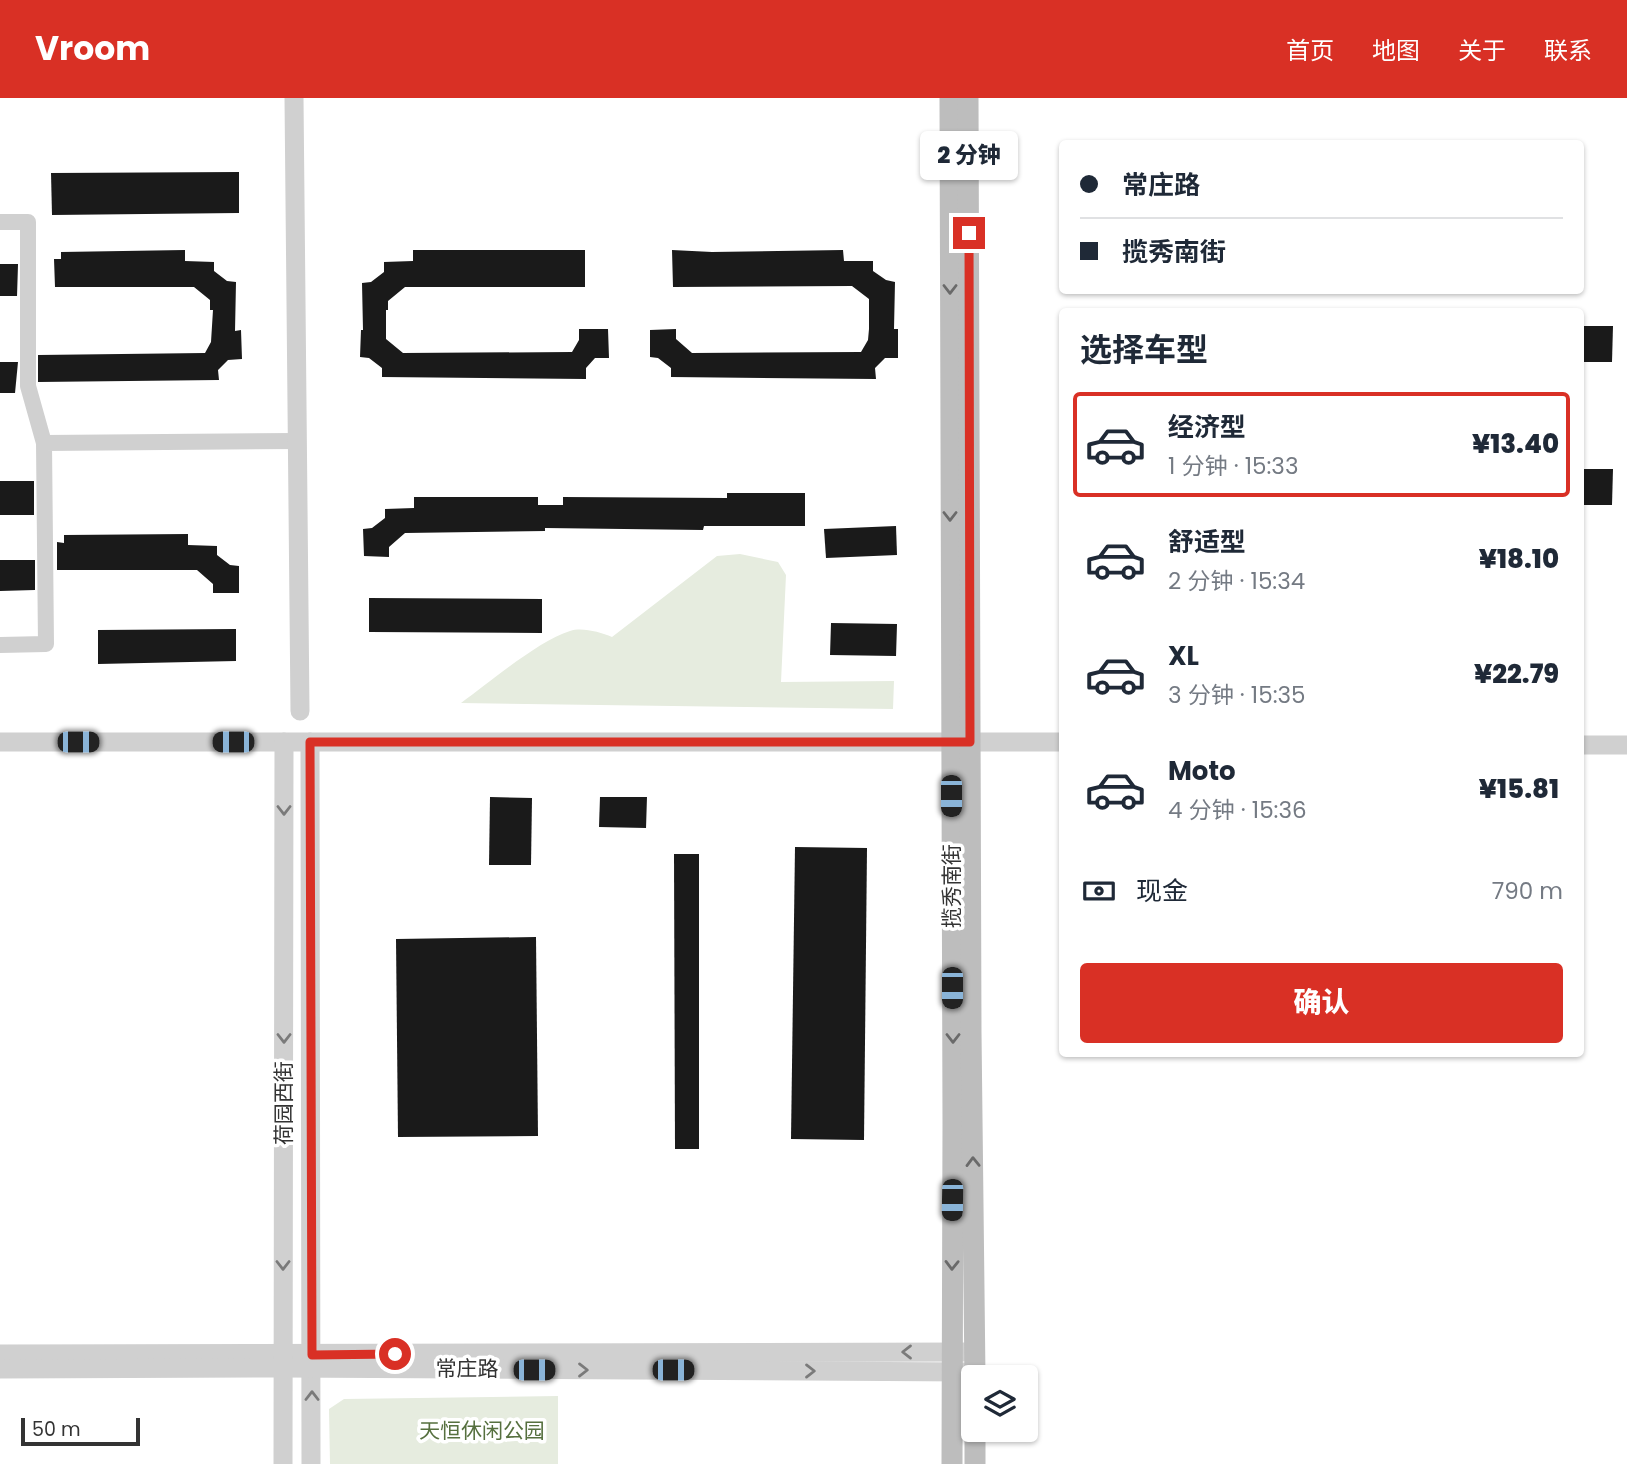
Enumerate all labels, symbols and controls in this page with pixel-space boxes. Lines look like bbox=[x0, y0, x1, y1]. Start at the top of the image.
text: Vroom bbox=[35, 25, 150, 72]
text: 首页 bbox=[1286, 34, 1334, 67]
text: 地图 bbox=[1372, 34, 1420, 67]
text: 关于 bbox=[1458, 34, 1506, 67]
text: 联系 bbox=[1544, 34, 1592, 67]
callout: 2 分钟 bbox=[920, 131, 1018, 180]
text: 2 分钟 bbox=[937, 139, 1001, 171]
text: 常庄路 bbox=[1122, 167, 1200, 203]
route end bbox=[953, 217, 985, 249]
text: 揽秀南街 bbox=[1122, 234, 1226, 270]
one-way arrow bbox=[942, 284, 958, 294]
text: 选择车型 bbox=[1080, 327, 1208, 372]
text: 经济型 bbox=[1168, 409, 1246, 445]
icon: car bbox=[1084, 413, 1147, 476]
text: ¥13.40 bbox=[1472, 426, 1559, 462]
text: 1 分钟 · 15:33 bbox=[1168, 450, 1298, 482]
one-way arrow bbox=[942, 511, 958, 522]
text: 舒适型 bbox=[1168, 524, 1246, 560]
icon: car bbox=[1084, 528, 1147, 591]
text: ¥18.10 bbox=[1479, 541, 1559, 577]
text: 2 分钟 · 15:34 bbox=[1168, 565, 1305, 597]
text: XL bbox=[1168, 638, 1199, 674]
icon: car bbox=[1084, 643, 1147, 706]
text: ¥22.79 bbox=[1474, 656, 1559, 692]
text: 3 分钟 · 15:35 bbox=[1168, 679, 1306, 711]
car bbox=[58, 732, 100, 753]
car bbox=[213, 732, 255, 753]
text: Moto bbox=[1168, 753, 1236, 789]
icon: car bbox=[1084, 758, 1147, 821]
text: ¥15.81 bbox=[1479, 771, 1559, 807]
car bbox=[941, 775, 962, 817]
text: 4 分钟 · 15:36 bbox=[1168, 794, 1307, 826]
one-way arrow bbox=[276, 805, 292, 816]
street label: 揽秀南街 bbox=[937, 844, 966, 928]
icon: cash bbox=[1080, 872, 1118, 910]
text: 现金 bbox=[1136, 873, 1188, 909]
text: 790 m bbox=[1492, 875, 1563, 907]
button: 确认 bbox=[1080, 963, 1563, 1043]
car bbox=[942, 967, 963, 1009]
one-way arrow bbox=[945, 1032, 960, 1043]
one-way arrow bbox=[276, 1033, 292, 1043]
street label: 荷园西街 bbox=[269, 1061, 298, 1145]
one-way arrow bbox=[965, 1156, 981, 1167]
car bbox=[942, 1179, 963, 1221]
one-way arrow bbox=[275, 1260, 291, 1271]
one-way arrow bbox=[944, 1260, 960, 1271]
route start bbox=[379, 1338, 411, 1370]
one-way arrow bbox=[901, 1344, 912, 1360]
street label: 常庄路 bbox=[436, 1354, 499, 1383]
car bbox=[514, 1360, 556, 1381]
car bbox=[653, 1360, 695, 1381]
one-way arrow bbox=[578, 1362, 588, 1378]
one-way arrow bbox=[805, 1363, 816, 1379]
map controls bbox=[961, 1365, 1038, 1442]
button: layers bbox=[961, 1365, 1038, 1442]
one-way arrow bbox=[304, 1390, 320, 1401]
scale bar bbox=[21, 1415, 140, 1447]
text: 50 m bbox=[32, 1416, 81, 1443]
park label: 天恒休闲公园 bbox=[419, 1416, 545, 1445]

